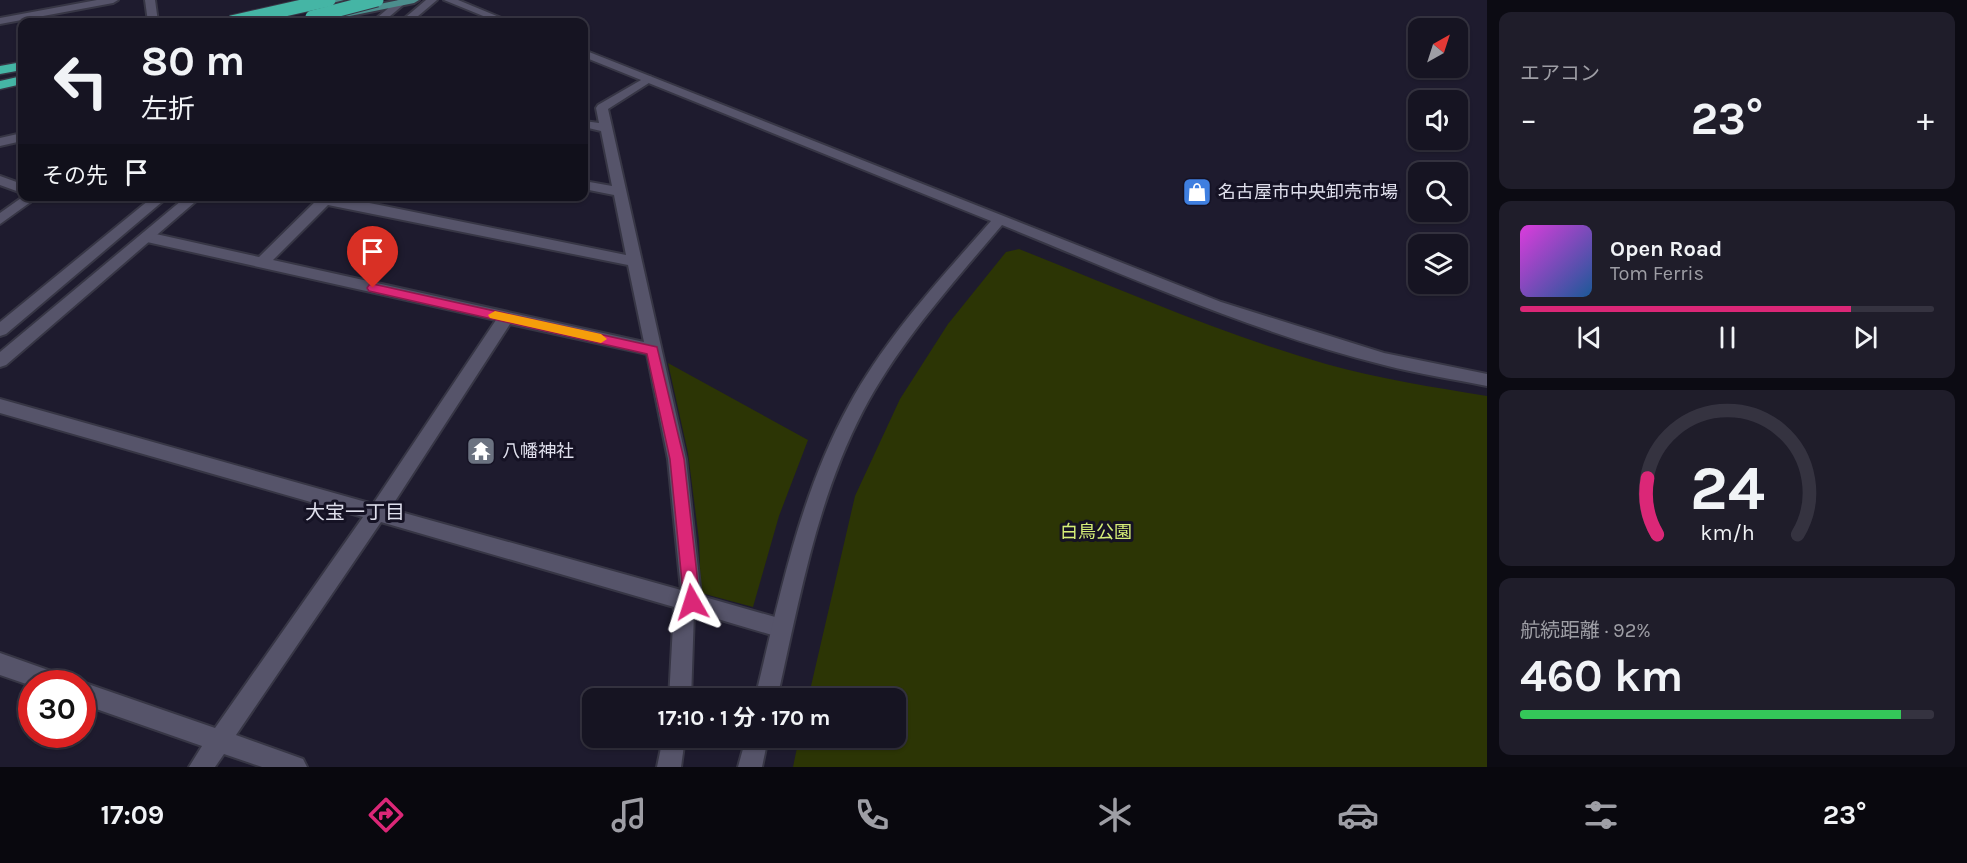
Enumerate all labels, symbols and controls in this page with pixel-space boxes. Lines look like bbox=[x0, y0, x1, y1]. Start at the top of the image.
north arrow bbox=[1408, 18, 1468, 78]
map controls bbox=[1408, 18, 1468, 294]
text: 80 m bbox=[141, 36, 245, 86]
icon: left bbox=[42, 42, 120, 120]
text: エアコン bbox=[1520, 62, 1600, 85]
button: sound bbox=[1408, 90, 1468, 150]
text: 左折 bbox=[141, 93, 195, 125]
text: 23° bbox=[1691, 93, 1763, 145]
text: − bbox=[1520, 100, 1537, 138]
text: + bbox=[1917, 100, 1934, 138]
icon: arrive bbox=[120, 156, 153, 189]
button: search bbox=[1408, 162, 1468, 222]
text: その先 bbox=[42, 163, 108, 189]
shop icon: 名古屋市中央卸売市場 bbox=[1181, 176, 1213, 208]
place label: 名古屋市中央卸売市場 bbox=[1218, 181, 1398, 203]
pin bbox=[347, 226, 398, 288]
button: layers bbox=[1408, 234, 1468, 294]
icon: arrive bbox=[356, 235, 389, 268]
text: Open Road bbox=[1610, 236, 1722, 262]
text: Tom Ferris bbox=[1610, 262, 1704, 285]
icon: previous bbox=[1573, 321, 1606, 354]
icon: pause bbox=[1711, 321, 1744, 354]
icon: next bbox=[1849, 321, 1882, 354]
temple icon: 八幡神社 bbox=[465, 435, 497, 467]
place label: 八幡神社 bbox=[502, 440, 574, 462]
text: 24 bbox=[1690, 452, 1764, 525]
district label: 大宝一丁目 bbox=[305, 501, 405, 524]
text: km/h bbox=[1700, 520, 1754, 545]
park label: 白鳥公園 bbox=[1060, 521, 1132, 543]
position arrow bbox=[660, 570, 724, 634]
text: 航続距離 · 92% bbox=[1520, 619, 1651, 642]
text: 460 km bbox=[1520, 650, 1683, 702]
speed limit sign: 30 bbox=[18, 670, 96, 748]
text: 17:10 · 1 分 · 170 m bbox=[658, 705, 830, 731]
icon: directions bbox=[365, 794, 407, 836]
icon: music bbox=[608, 794, 650, 836]
icon: phone bbox=[851, 794, 893, 836]
icon: climate bbox=[1094, 794, 1136, 836]
icon: car bbox=[1337, 794, 1379, 836]
icon: filters bbox=[1580, 794, 1622, 836]
text: 17:09 bbox=[100, 799, 164, 831]
text: 23° bbox=[1823, 799, 1866, 831]

